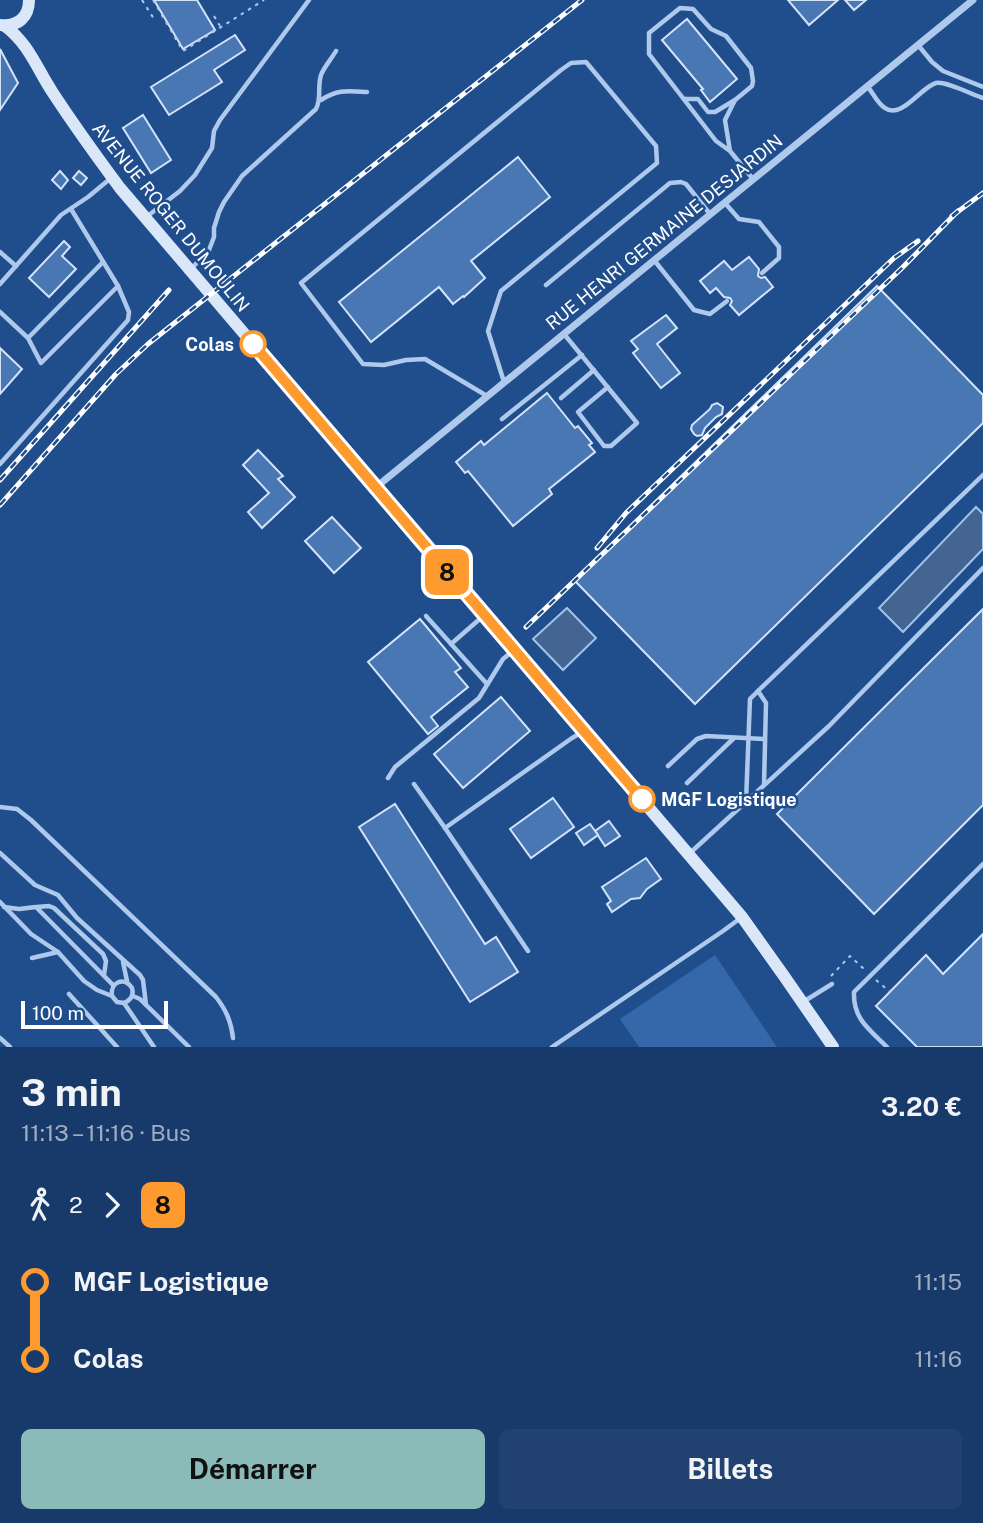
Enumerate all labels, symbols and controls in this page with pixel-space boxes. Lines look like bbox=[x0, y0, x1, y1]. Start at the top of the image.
street label: AVENUE ROGER DUMOULIN bbox=[88, 118, 254, 316]
street label: RUE HENRI GERMAINE DESJARDIN bbox=[542, 130, 786, 334]
marker: Colas bbox=[240, 331, 266, 357]
place label: Colas bbox=[185, 334, 234, 355]
line badge: 8 bbox=[424, 549, 470, 595]
text: 8 bbox=[439, 558, 455, 586]
marker: MGF Logistique bbox=[629, 786, 655, 812]
place label: MGF Logistique bbox=[661, 789, 797, 810]
scale bar bbox=[21, 998, 168, 1030]
text: 100 m bbox=[32, 1002, 84, 1024]
text: 3 min bbox=[21, 1070, 122, 1115]
text: 3.20 € bbox=[881, 1091, 962, 1122]
text: 11:13 – 11:16 · Bus bbox=[21, 1119, 191, 1146]
icon: walk bbox=[21, 1186, 59, 1224]
icon: forward bbox=[93, 1186, 131, 1224]
text: 2 bbox=[69, 1191, 83, 1218]
text: 8 bbox=[155, 1191, 171, 1219]
text: MGF Logistique bbox=[73, 1266, 269, 1297]
text: 11:15 bbox=[914, 1268, 962, 1295]
text: Colas bbox=[73, 1343, 143, 1374]
text: 11:16 bbox=[914, 1345, 962, 1372]
button: Démarrer bbox=[21, 1429, 485, 1509]
button: Billets bbox=[499, 1429, 962, 1509]

